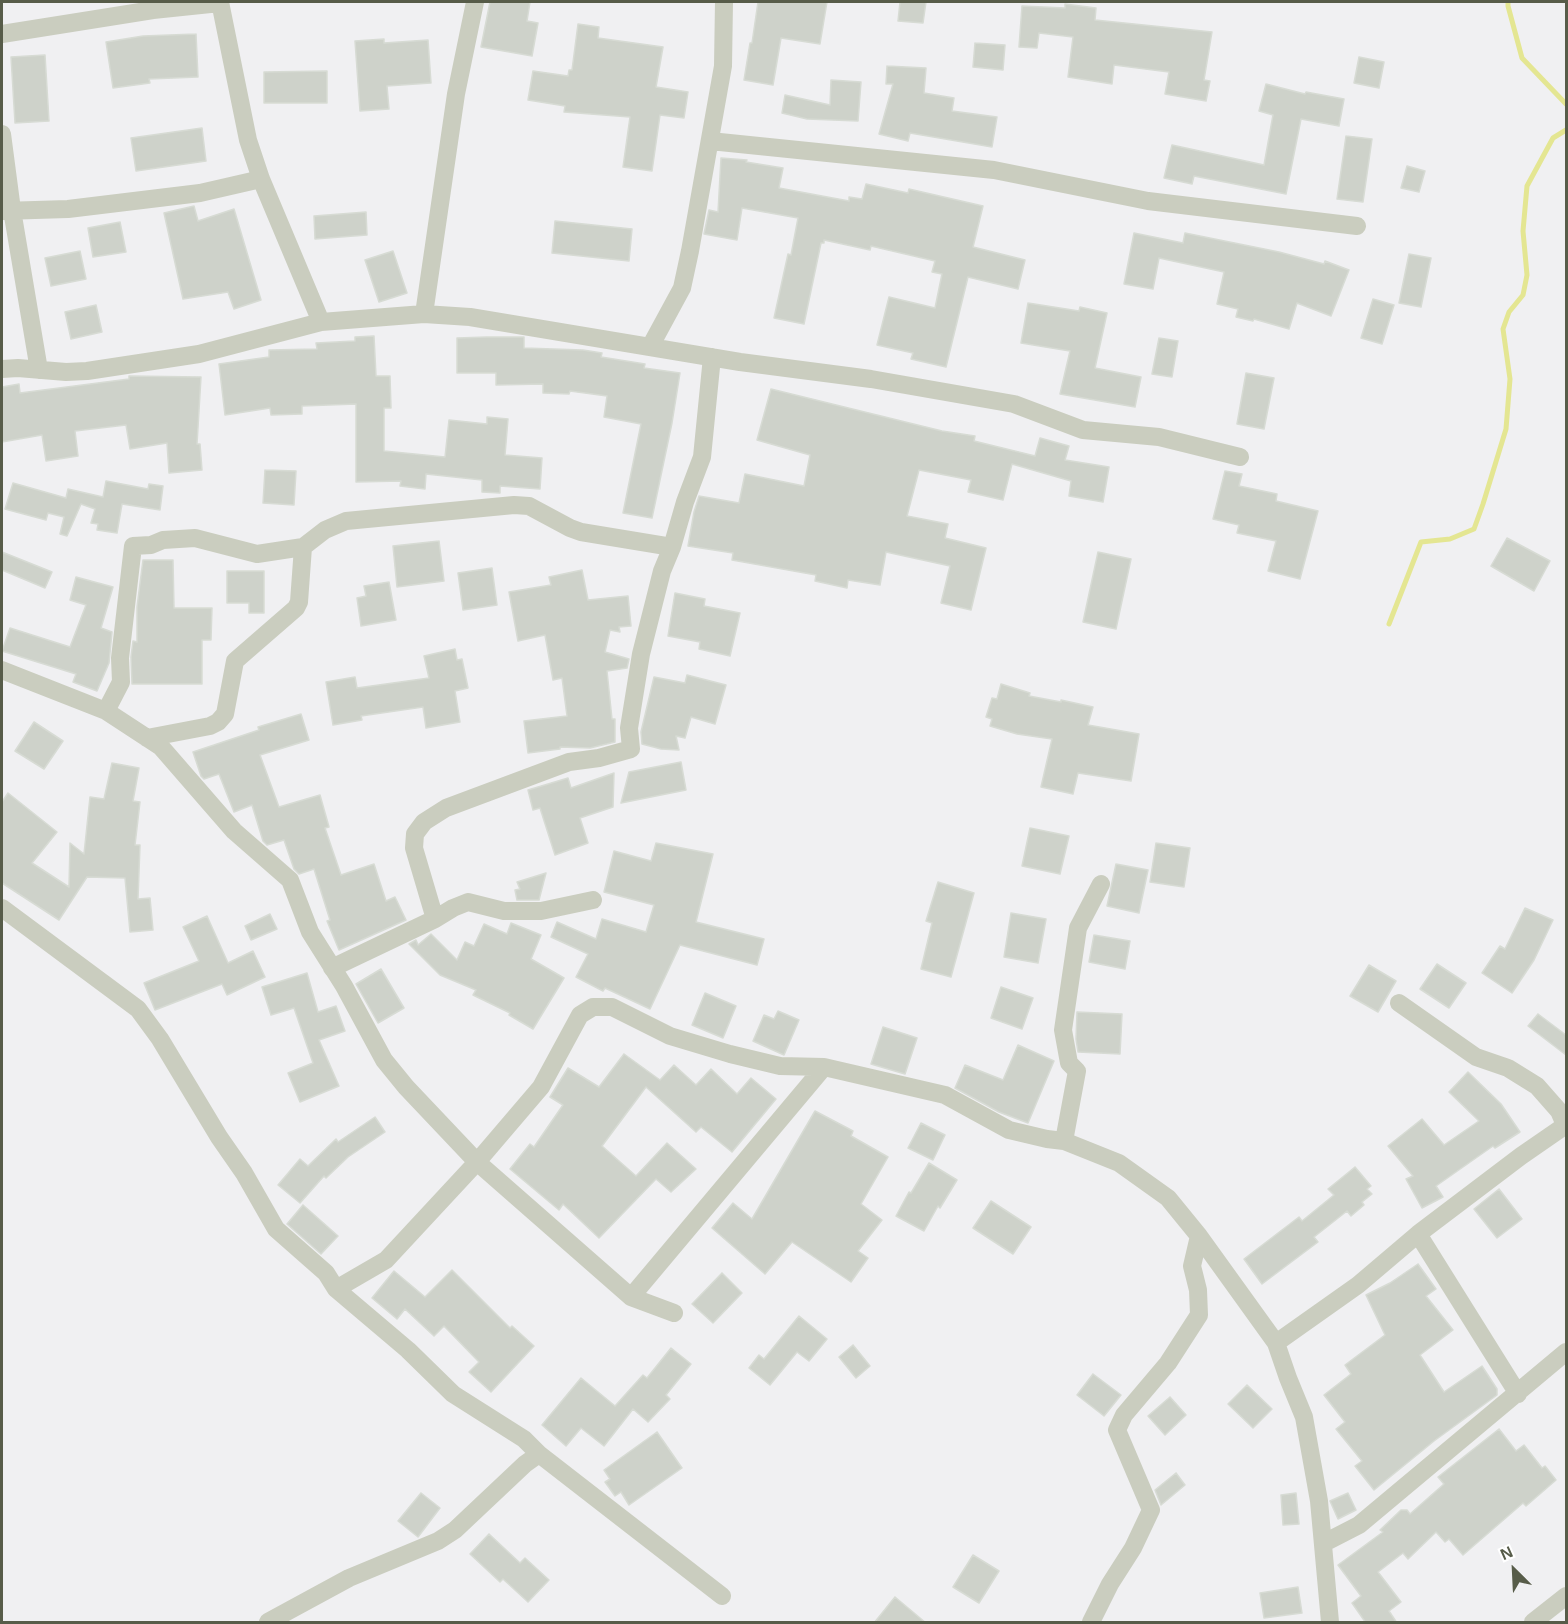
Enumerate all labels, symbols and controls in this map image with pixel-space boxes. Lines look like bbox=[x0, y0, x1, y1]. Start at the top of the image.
north arrow bbox=[1484, 1540, 1544, 1600]
text: N bbox=[1498, 1543, 1515, 1563]

